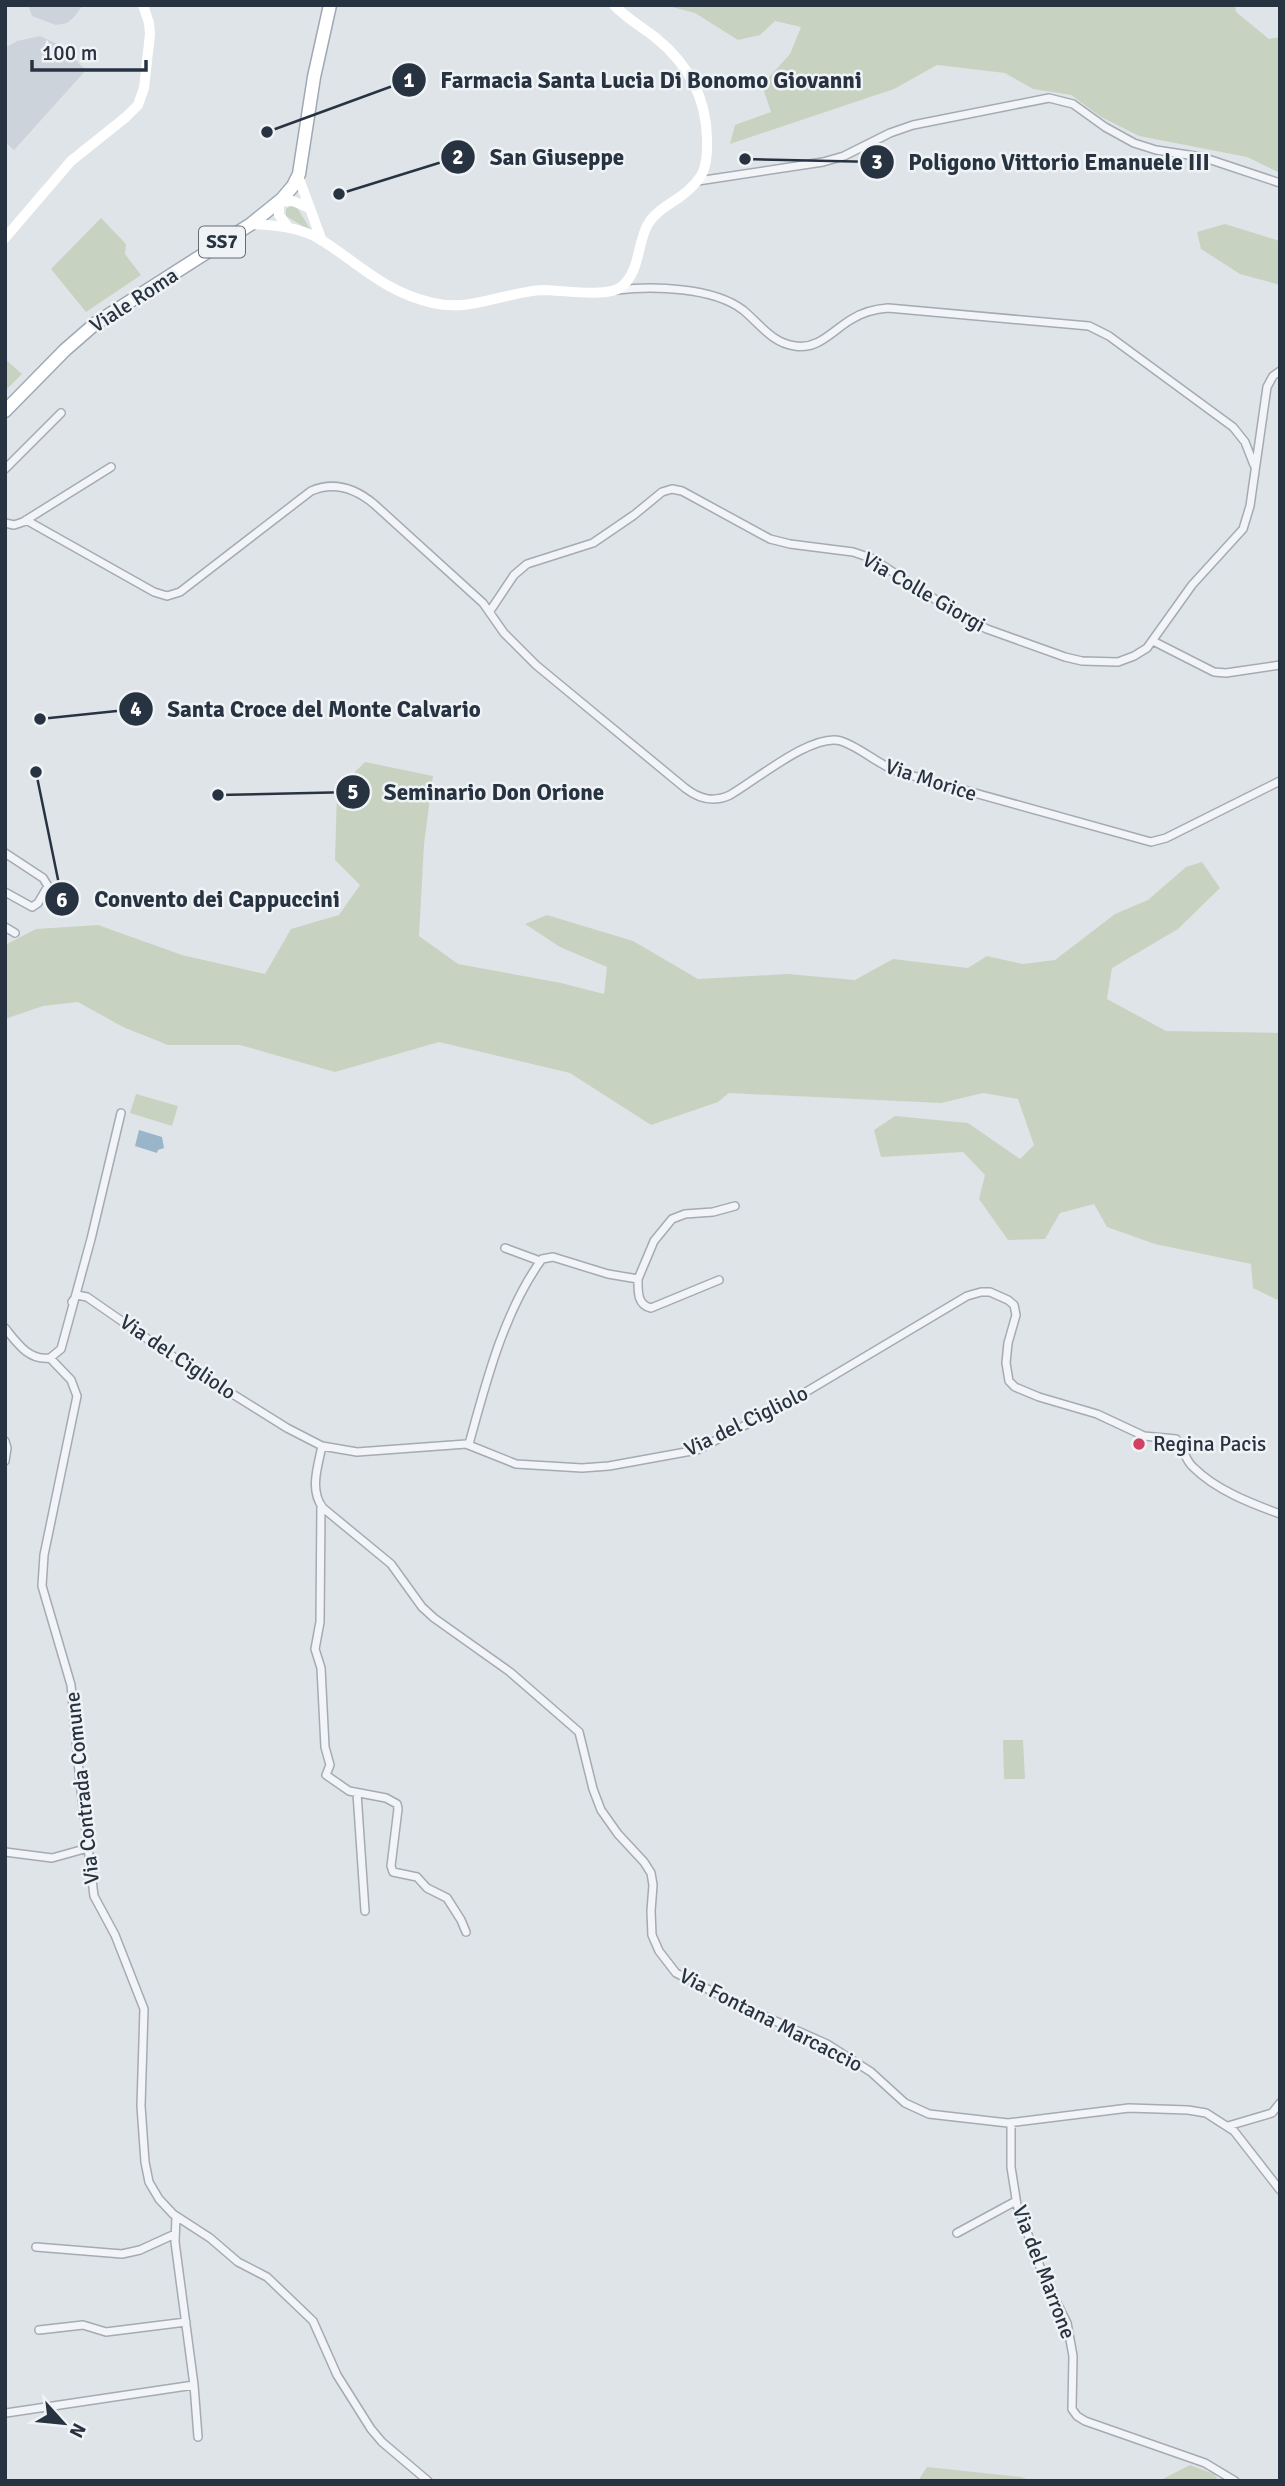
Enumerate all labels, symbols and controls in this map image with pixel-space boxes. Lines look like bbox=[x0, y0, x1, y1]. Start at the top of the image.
scale bar bbox=[32, 28, 145, 72]
text: 100 m bbox=[42, 40, 97, 66]
callout: Farmacia Santa Lucia Di Bonomo Giovanni bbox=[392, 58, 876, 102]
text: Farmacia Santa Lucia Di Bonomo Giovanni bbox=[440, 66, 862, 95]
text: 1 bbox=[403, 67, 415, 93]
callout: San Giuseppe bbox=[440, 135, 638, 179]
callout: Poligono Vittorio Emanuele III bbox=[859, 140, 1224, 184]
text: San Giuseppe bbox=[490, 143, 624, 172]
text: 2 bbox=[452, 144, 464, 170]
text: Poligono Vittorio Emanuele III bbox=[908, 148, 1210, 177]
text: 3 bbox=[871, 149, 883, 175]
road number: SS7 bbox=[199, 226, 245, 258]
street label: Viale Roma bbox=[85, 262, 183, 338]
street label: Via Colle Giorgi bbox=[858, 546, 990, 638]
callout: Santa Croce del Monte Calvario bbox=[118, 687, 495, 731]
text: Santa Croce del Monte Calvario bbox=[167, 695, 481, 724]
text: 4 bbox=[130, 696, 142, 722]
street label: Via Morice bbox=[882, 753, 980, 807]
callout: Seminario Don Orione bbox=[335, 770, 619, 814]
text: Seminario Don Orione bbox=[384, 778, 604, 807]
text: 5 bbox=[347, 779, 359, 805]
callout: Convento dei Cappuccini bbox=[45, 877, 353, 921]
text: Convento dei Cappuccini bbox=[94, 885, 340, 914]
text: 6 bbox=[56, 887, 68, 913]
street label: Via del Cigliolo bbox=[115, 1309, 241, 1405]
street label: Via del Cigliolo bbox=[680, 1380, 812, 1462]
place label: Regina Pacis bbox=[1153, 1431, 1266, 1457]
marker: Regina Pacis bbox=[1131, 1436, 1147, 1452]
street label: Via Contrada Comune bbox=[59, 1690, 105, 1886]
street label: Via Fontana Marcaccio bbox=[675, 1962, 867, 2078]
street label: Via del Marrone bbox=[1007, 2202, 1081, 2342]
north arrow bbox=[28, 2388, 98, 2458]
text: N bbox=[64, 2419, 91, 2442]

